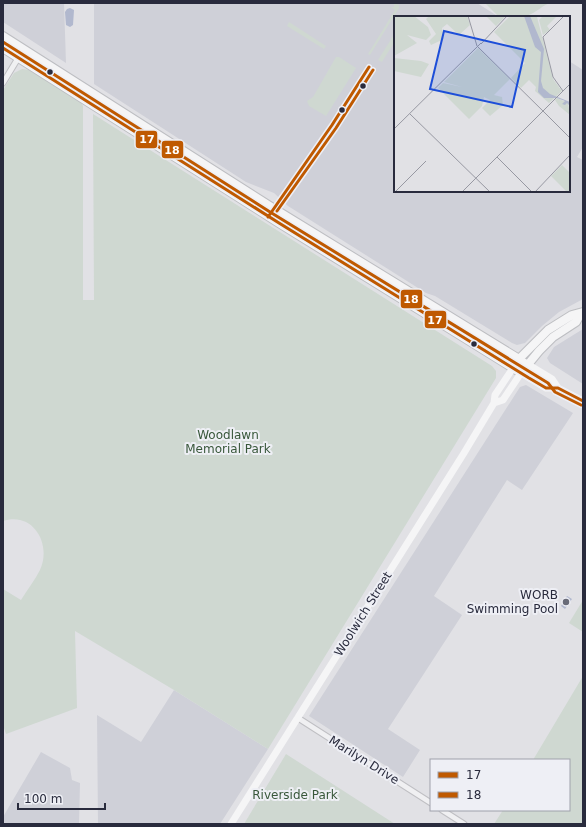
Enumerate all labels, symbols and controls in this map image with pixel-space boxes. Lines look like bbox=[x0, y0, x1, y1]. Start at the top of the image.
inset map bbox=[394, 16, 570, 192]
unlabelled marker bbox=[45, 67, 55, 77]
unlabelled marker bbox=[358, 81, 368, 91]
unlabelled marker bbox=[337, 105, 347, 115]
line badge: 17 bbox=[135, 130, 158, 149]
text: 17 bbox=[139, 133, 155, 146]
line badge: 18 bbox=[161, 140, 184, 159]
text: 18 bbox=[164, 144, 180, 157]
line badge: 18 bbox=[400, 289, 423, 309]
text: 18 bbox=[403, 293, 419, 306]
line badge: 17 bbox=[424, 310, 447, 329]
text: 17 bbox=[427, 314, 443, 327]
unlabelled marker bbox=[469, 339, 479, 349]
park label: Woodlawn Memorial Park bbox=[185, 428, 271, 456]
street label: Woolwich Street bbox=[331, 569, 395, 659]
place label: WORB Swimming Pool bbox=[467, 588, 558, 616]
marker: WORB Swimming Pool bbox=[561, 597, 571, 607]
street label: Marilyn Drive bbox=[326, 733, 402, 787]
legend bbox=[430, 759, 570, 811]
text: 17 bbox=[466, 768, 481, 782]
scale bar bbox=[18, 785, 105, 811]
park label: Riverside Park bbox=[252, 788, 338, 802]
text: 18 bbox=[466, 788, 481, 802]
text: 100 m bbox=[24, 792, 62, 806]

